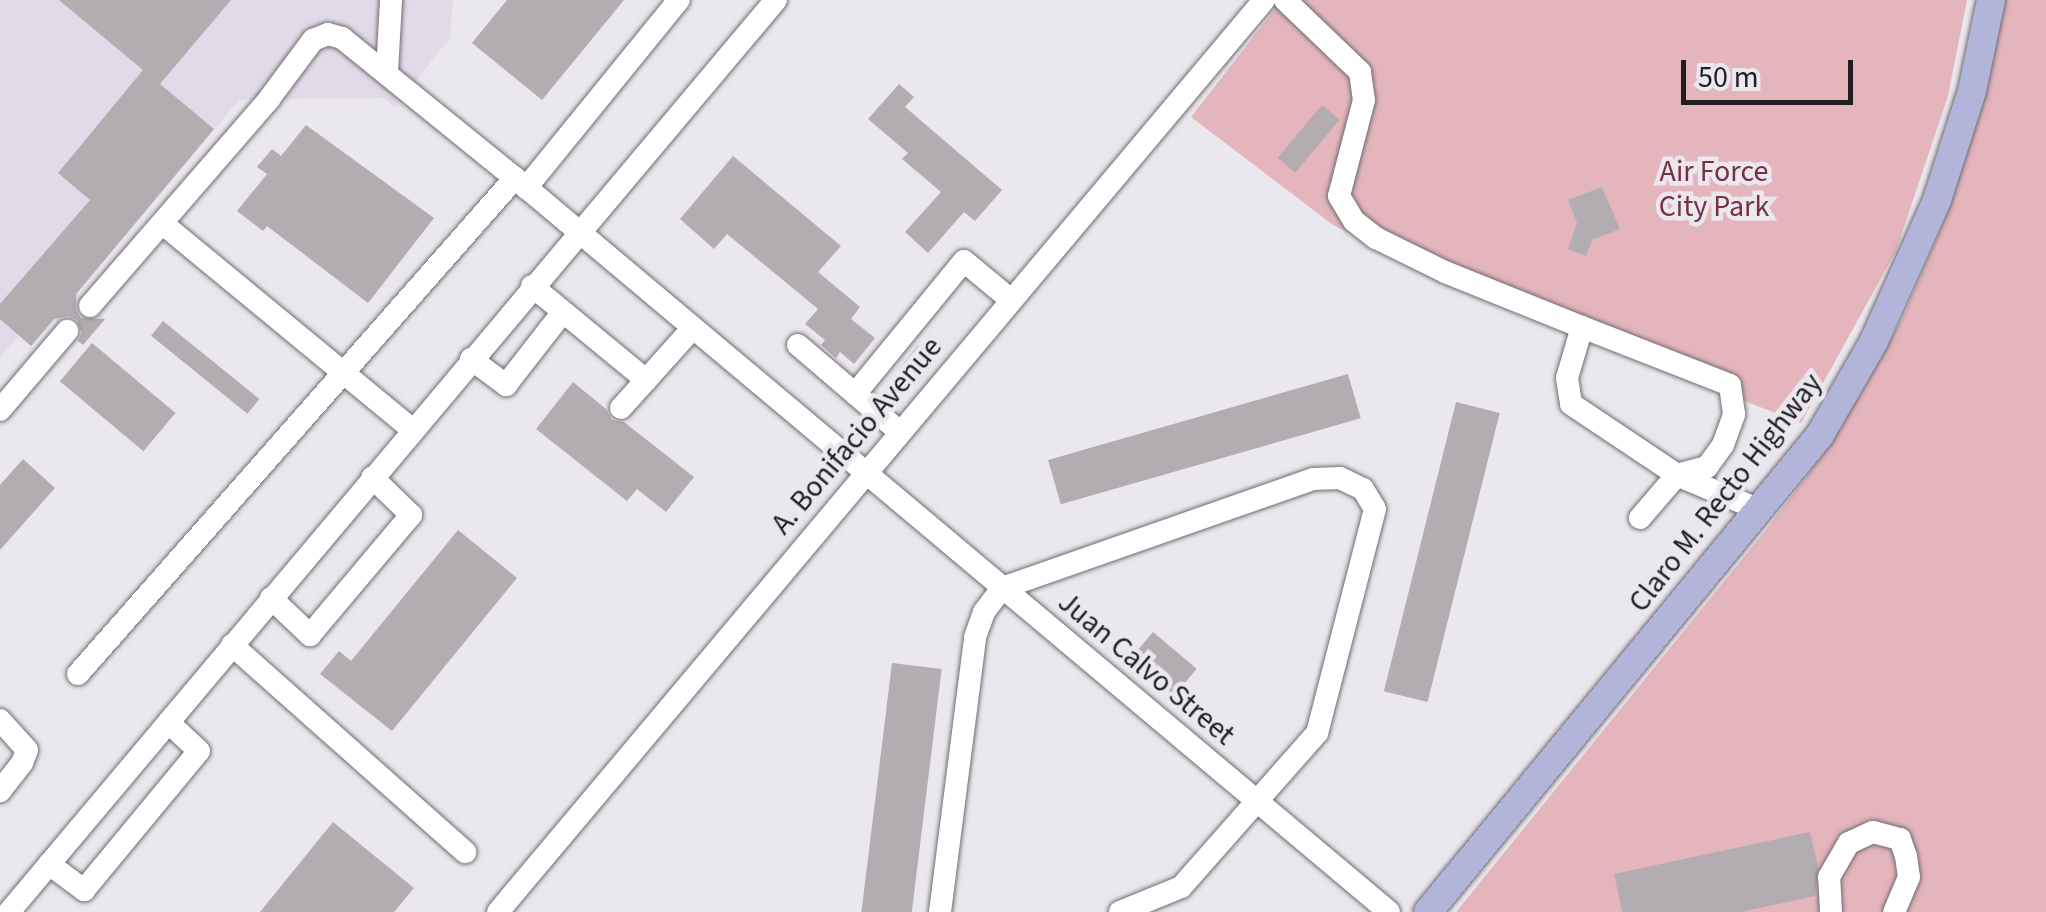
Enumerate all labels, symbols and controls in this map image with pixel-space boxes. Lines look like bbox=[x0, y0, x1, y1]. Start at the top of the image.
scale bar bbox=[1686, 40, 1858, 102]
text: 50 m bbox=[1698, 56, 1759, 99]
park label: Air Force City Park bbox=[1659, 154, 1769, 224]
street label: A. Bonifacio Avenue bbox=[764, 330, 950, 542]
street label: Claro M. Recto Highway bbox=[1622, 366, 1830, 620]
street label: Juan Calvo Street bbox=[1050, 585, 1242, 753]

